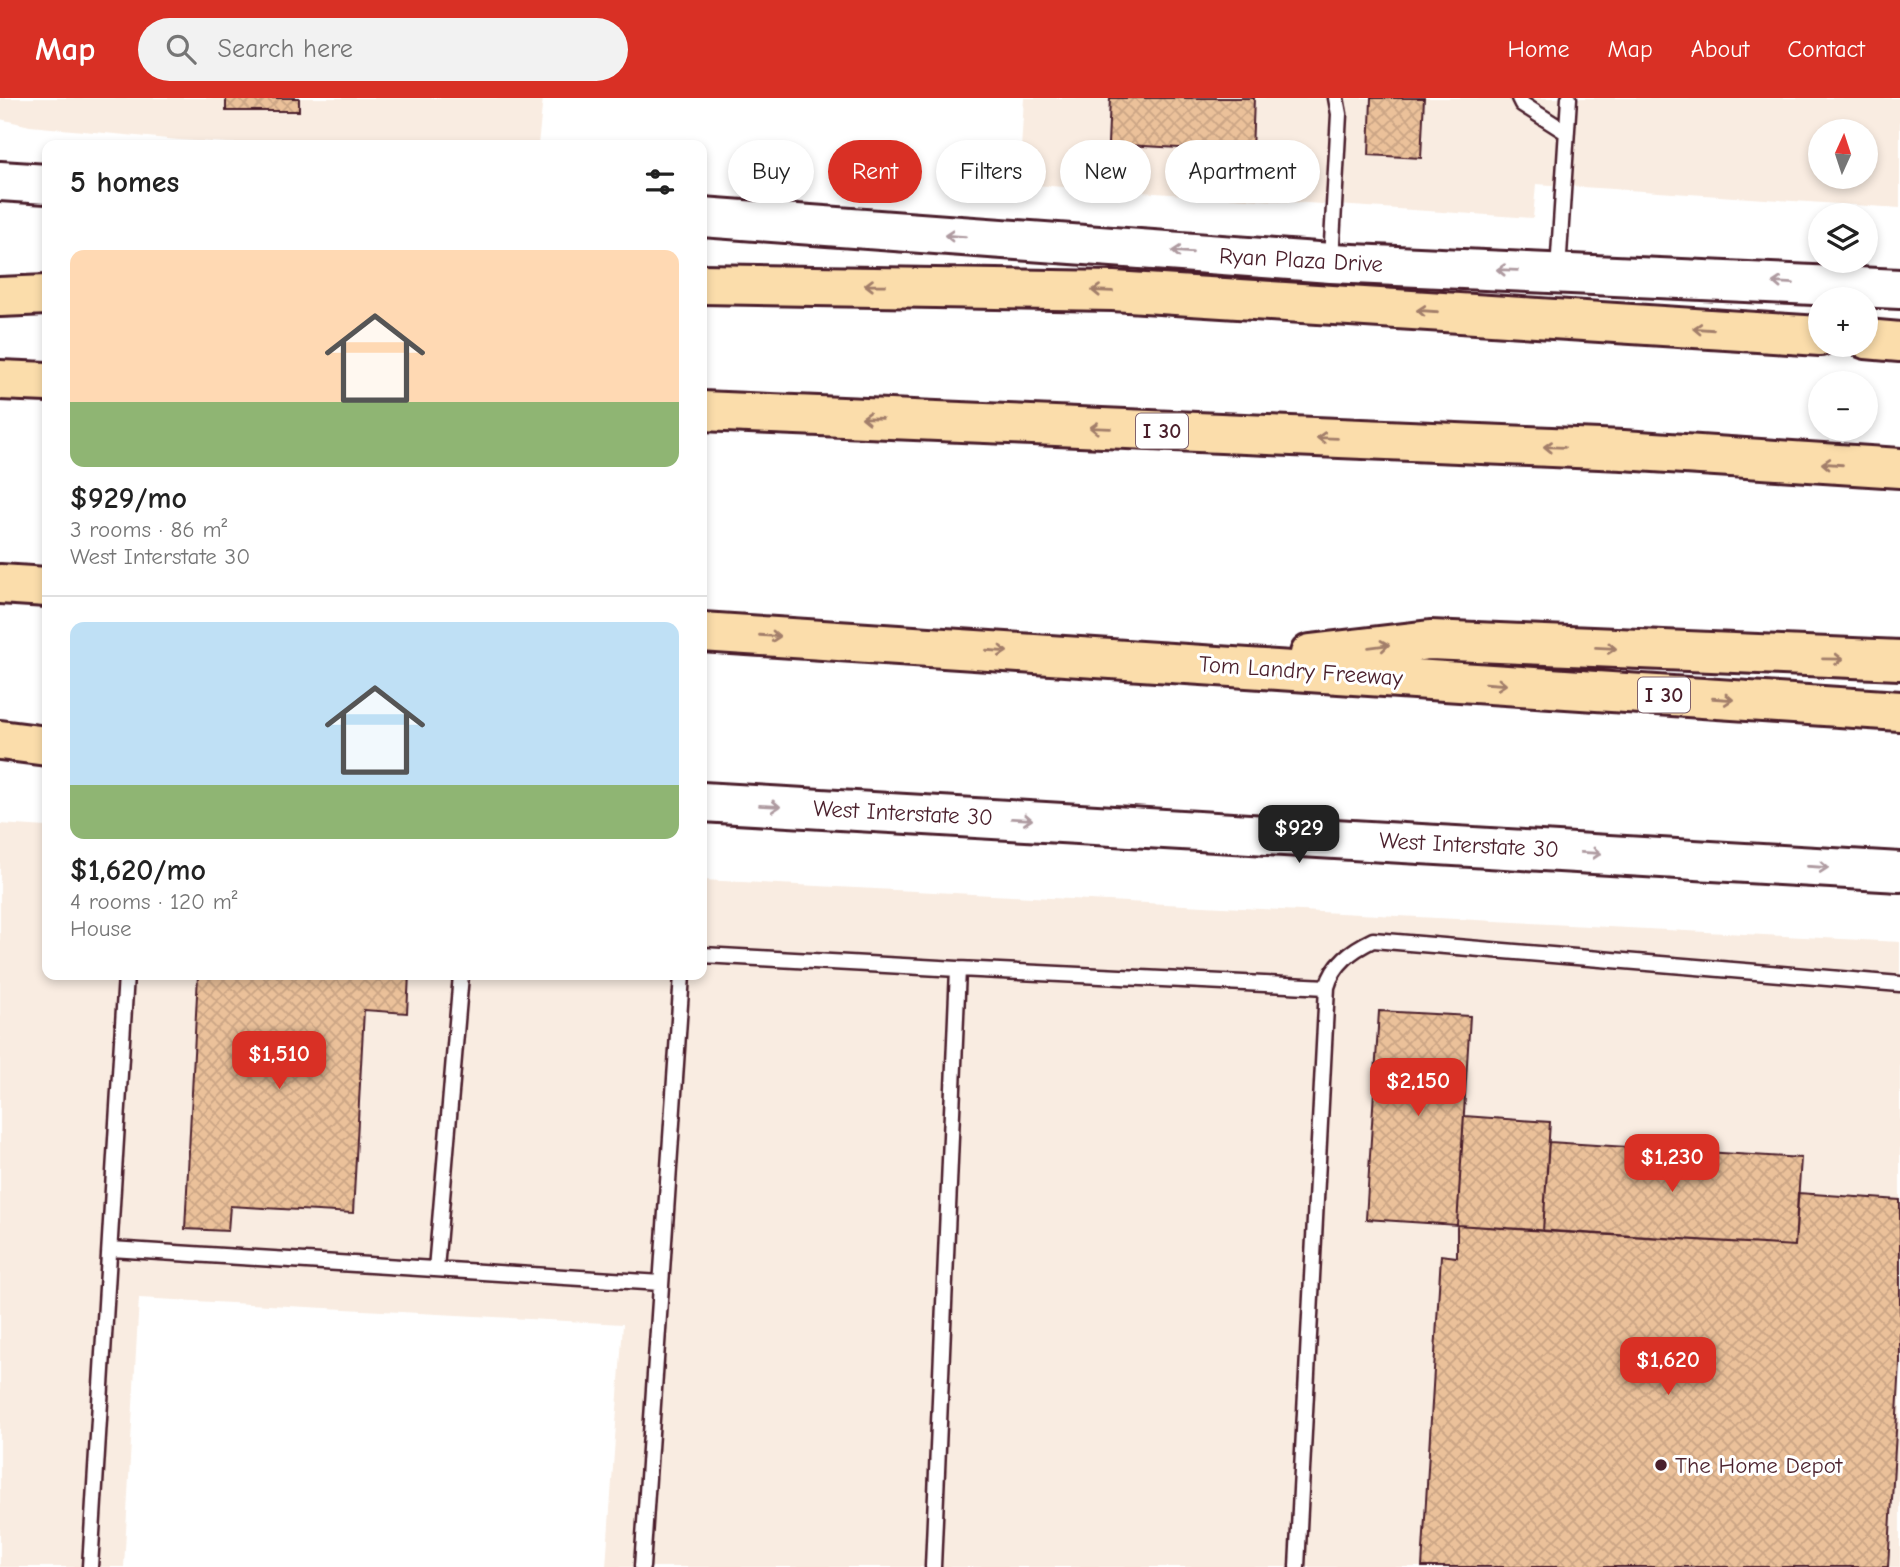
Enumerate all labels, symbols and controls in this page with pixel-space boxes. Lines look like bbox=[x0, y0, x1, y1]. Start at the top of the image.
search box bbox=[138, 18, 628, 81]
text: Map bbox=[35, 30, 96, 68]
icon: search bbox=[162, 30, 200, 68]
text: Search here bbox=[218, 34, 353, 64]
text: Home bbox=[1508, 35, 1569, 63]
text: Map bbox=[1607, 35, 1653, 63]
text: About bbox=[1691, 35, 1749, 63]
text: Contact bbox=[1787, 35, 1865, 63]
north arrow bbox=[1808, 119, 1878, 189]
map controls bbox=[1808, 119, 1878, 441]
chip: Buy bbox=[728, 140, 814, 203]
chip: Rent bbox=[828, 140, 922, 203]
chip: Filters bbox=[936, 140, 1046, 203]
chip: New bbox=[1060, 140, 1151, 203]
chip: Apartment bbox=[1165, 140, 1320, 203]
icon: filters bbox=[641, 163, 679, 201]
text: 5 homes bbox=[70, 165, 179, 200]
button: layers bbox=[1808, 203, 1878, 273]
one-way arrow bbox=[944, 229, 967, 242]
street label: Ryan Plaza Drive bbox=[1218, 242, 1384, 278]
one-way arrow bbox=[1171, 245, 1194, 258]
one-way arrow bbox=[1495, 263, 1518, 276]
one-way arrow bbox=[1772, 277, 1795, 290]
one-way arrow bbox=[864, 279, 887, 292]
one-way arrow bbox=[1091, 284, 1114, 298]
button: + bbox=[1808, 287, 1878, 357]
icon: home bbox=[312, 295, 438, 421]
one-way arrow bbox=[1416, 304, 1439, 317]
one-way arrow bbox=[1692, 322, 1715, 335]
button: − bbox=[1808, 371, 1878, 441]
one-way arrow bbox=[861, 412, 884, 425]
road number: I 30 bbox=[1136, 414, 1188, 448]
one-way arrow bbox=[1089, 421, 1112, 434]
one-way arrow bbox=[1316, 431, 1339, 444]
one-way arrow bbox=[1543, 441, 1566, 454]
one-way arrow bbox=[1821, 457, 1844, 470]
text: $929/mo bbox=[70, 481, 187, 516]
text: 3 rooms · 86 m² bbox=[70, 516, 227, 543]
text: West Interstate 30 bbox=[70, 543, 250, 570]
one-way arrow bbox=[758, 630, 781, 643]
one-way arrow bbox=[1367, 639, 1390, 652]
one-way arrow bbox=[1594, 642, 1617, 655]
one-way arrow bbox=[985, 645, 1008, 658]
street label: Tom Landry Freeway bbox=[1198, 650, 1405, 692]
one-way arrow bbox=[1822, 652, 1845, 665]
icon: home bbox=[312, 667, 438, 793]
one-way arrow bbox=[1484, 678, 1507, 691]
road number: I 30 bbox=[1638, 678, 1690, 712]
one-way arrow bbox=[1711, 693, 1734, 706]
street label: West Interstate 30 bbox=[812, 795, 994, 831]
one-way arrow bbox=[758, 799, 781, 812]
pin: $929 bbox=[1258, 806, 1340, 865]
one-way arrow bbox=[1010, 813, 1033, 826]
text: $929 bbox=[1274, 814, 1324, 841]
street label: West Interstate 30 bbox=[1378, 827, 1560, 863]
one-way arrow bbox=[1579, 846, 1602, 859]
text: $1,620/mo bbox=[70, 853, 206, 888]
one-way arrow bbox=[1806, 861, 1829, 874]
text: 4 rooms · 120 m² bbox=[70, 888, 237, 915]
text: House bbox=[70, 915, 132, 942]
pin: $1,510 bbox=[222, 1032, 336, 1091]
text: $1,510 bbox=[248, 1040, 310, 1067]
pin: $2,150 bbox=[1361, 1058, 1475, 1118]
text: $2,150 bbox=[1386, 1067, 1450, 1094]
pin: $1,230 bbox=[1615, 1134, 1729, 1194]
text: $1,230 bbox=[1640, 1143, 1704, 1170]
pin: $1,620 bbox=[1611, 1338, 1725, 1397]
text: $1,620 bbox=[1636, 1346, 1700, 1373]
place label: The Home Depot bbox=[1675, 1452, 1844, 1479]
marker: The Home Depot bbox=[1653, 1457, 1669, 1473]

